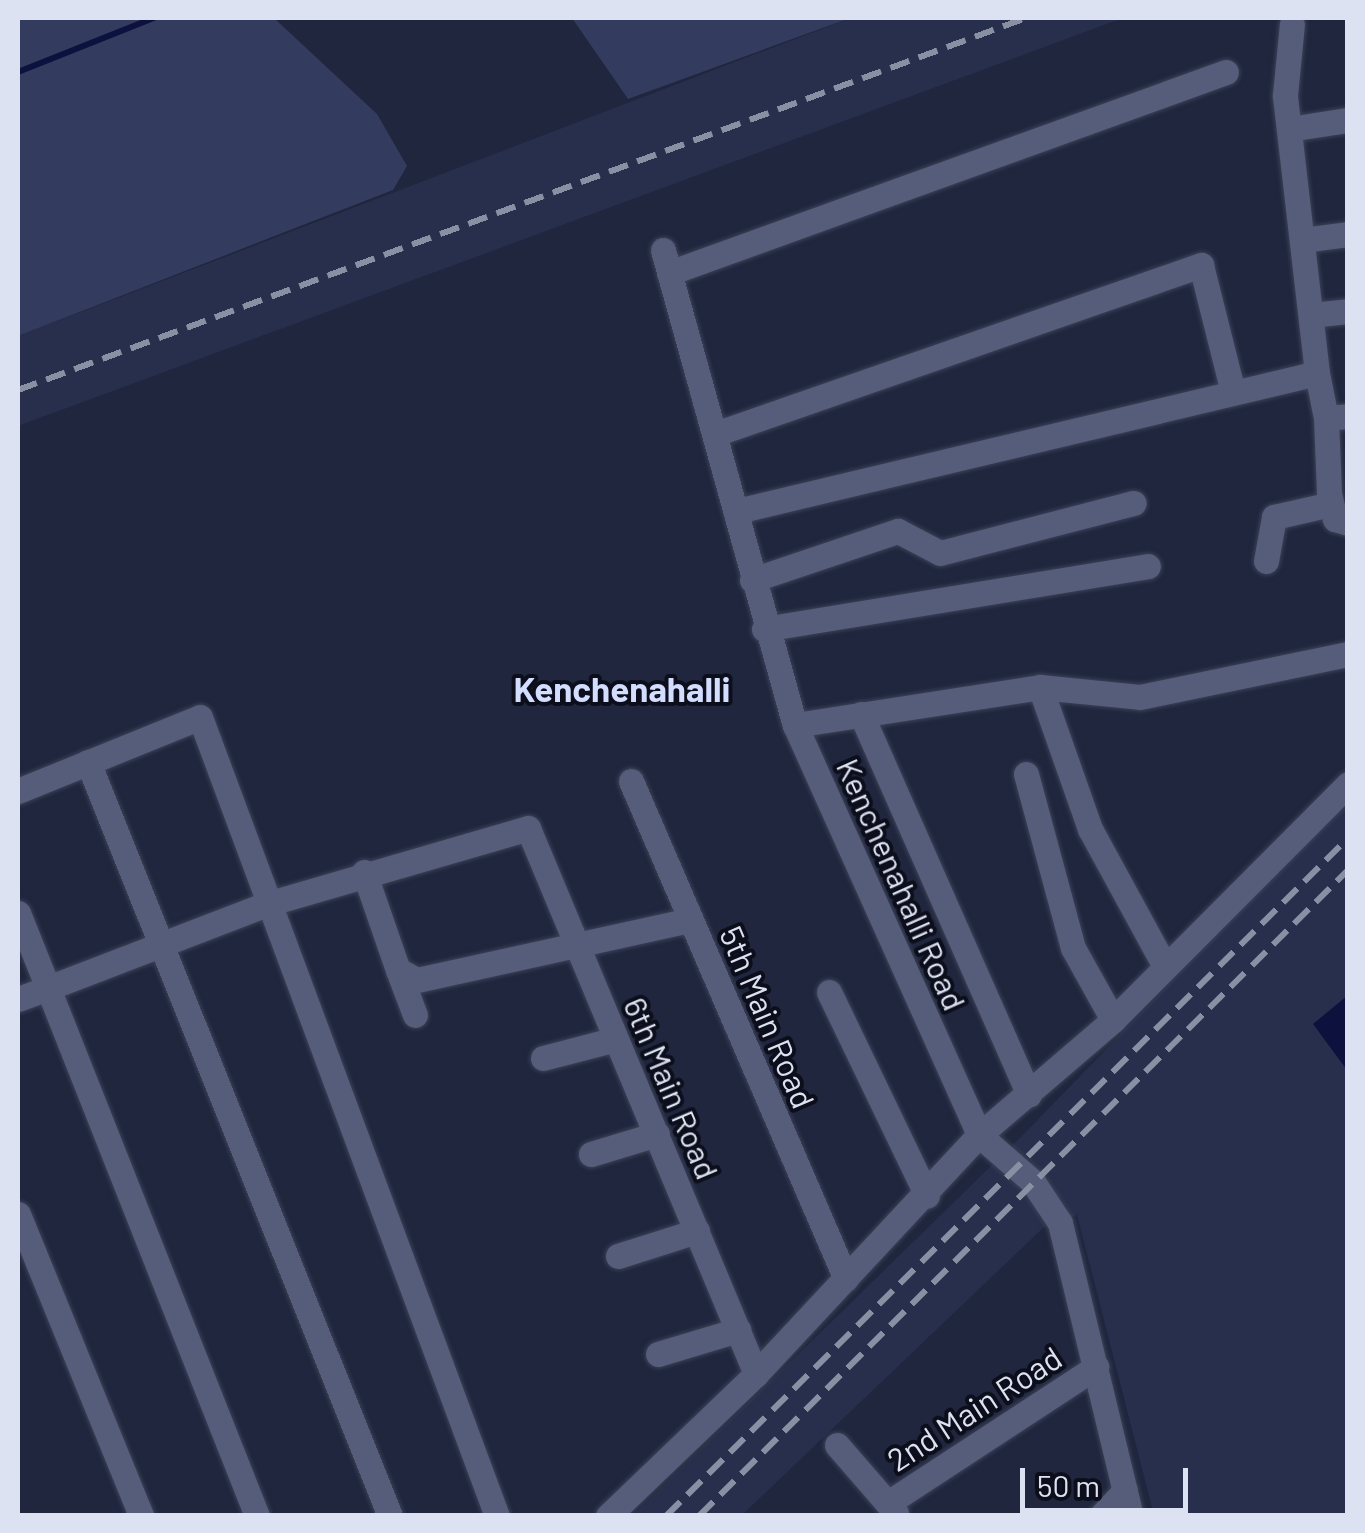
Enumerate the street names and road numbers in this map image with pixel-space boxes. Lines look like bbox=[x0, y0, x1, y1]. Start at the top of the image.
street label: Kenchenahalli Road bbox=[829, 752, 975, 1016]
street label: 5th Main Road bbox=[713, 920, 823, 1114]
street label: 6th Main Road bbox=[617, 991, 727, 1185]
street label: 2nd Main Road bbox=[880, 1337, 1068, 1479]

